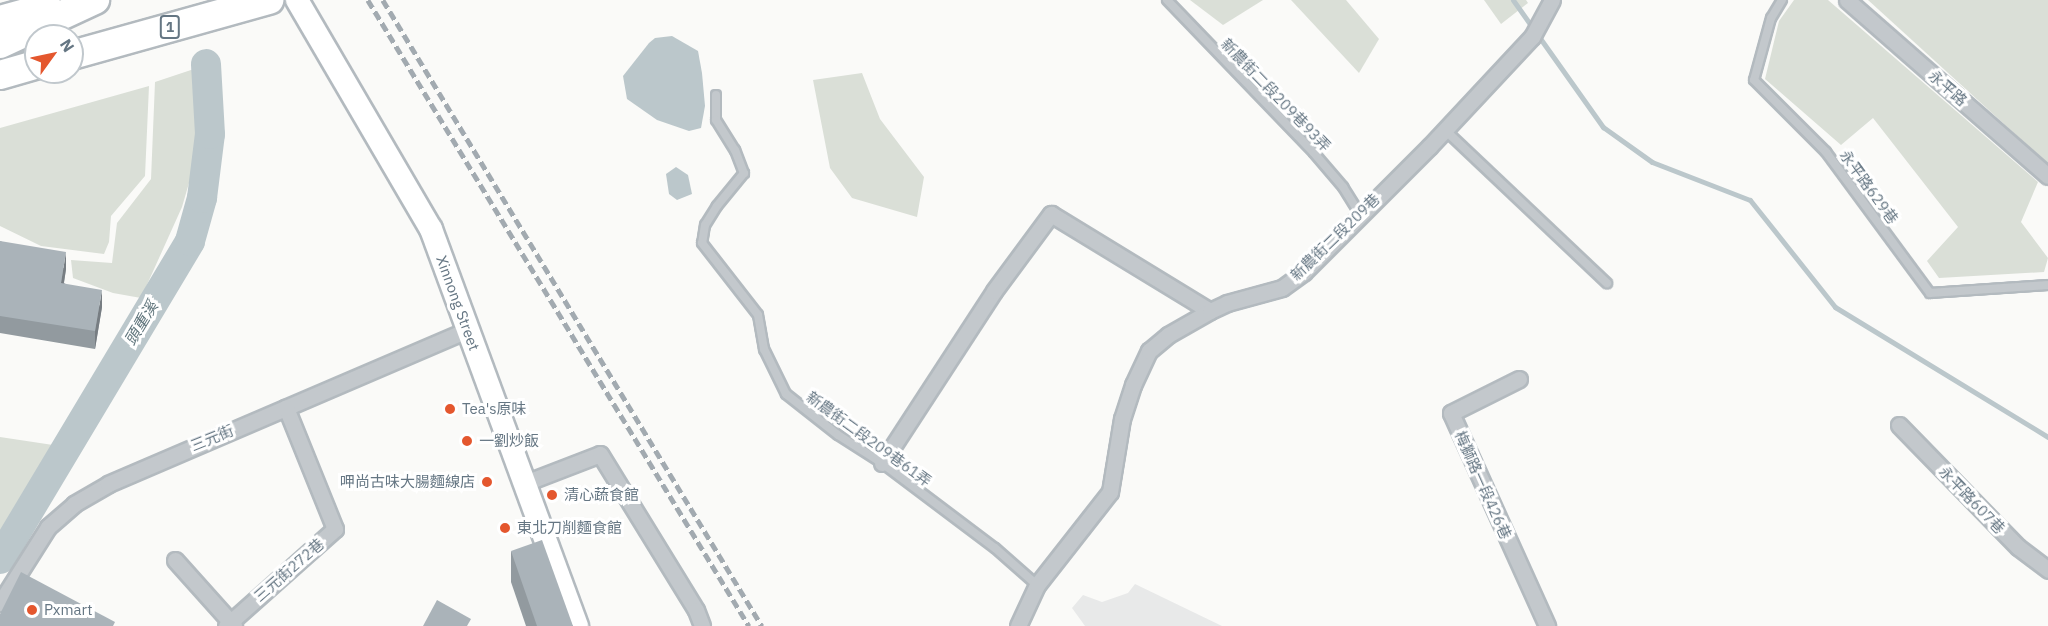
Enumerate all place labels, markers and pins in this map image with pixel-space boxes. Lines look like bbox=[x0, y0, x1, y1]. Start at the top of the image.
place label: Tea's原味 bbox=[462, 400, 527, 418]
marker: Tea's原味 bbox=[443, 402, 457, 416]
place label: 一劉炒飯 bbox=[479, 432, 539, 450]
marker: 一劉炒飯 bbox=[460, 434, 474, 448]
place label: 呷尚古味大腸麵線店 bbox=[340, 473, 475, 491]
marker: 呷尚古味大腸麵線店 bbox=[480, 475, 494, 489]
place label: 清心蔬食館 bbox=[564, 486, 639, 504]
marker: 清心蔬食館 bbox=[545, 488, 559, 502]
place label: 東北刀削麵食館 bbox=[517, 519, 622, 537]
marker: 東北刀削麵食館 bbox=[498, 521, 512, 535]
place label: Pxmart bbox=[44, 601, 92, 619]
marker: Pxmart bbox=[25, 603, 39, 617]

